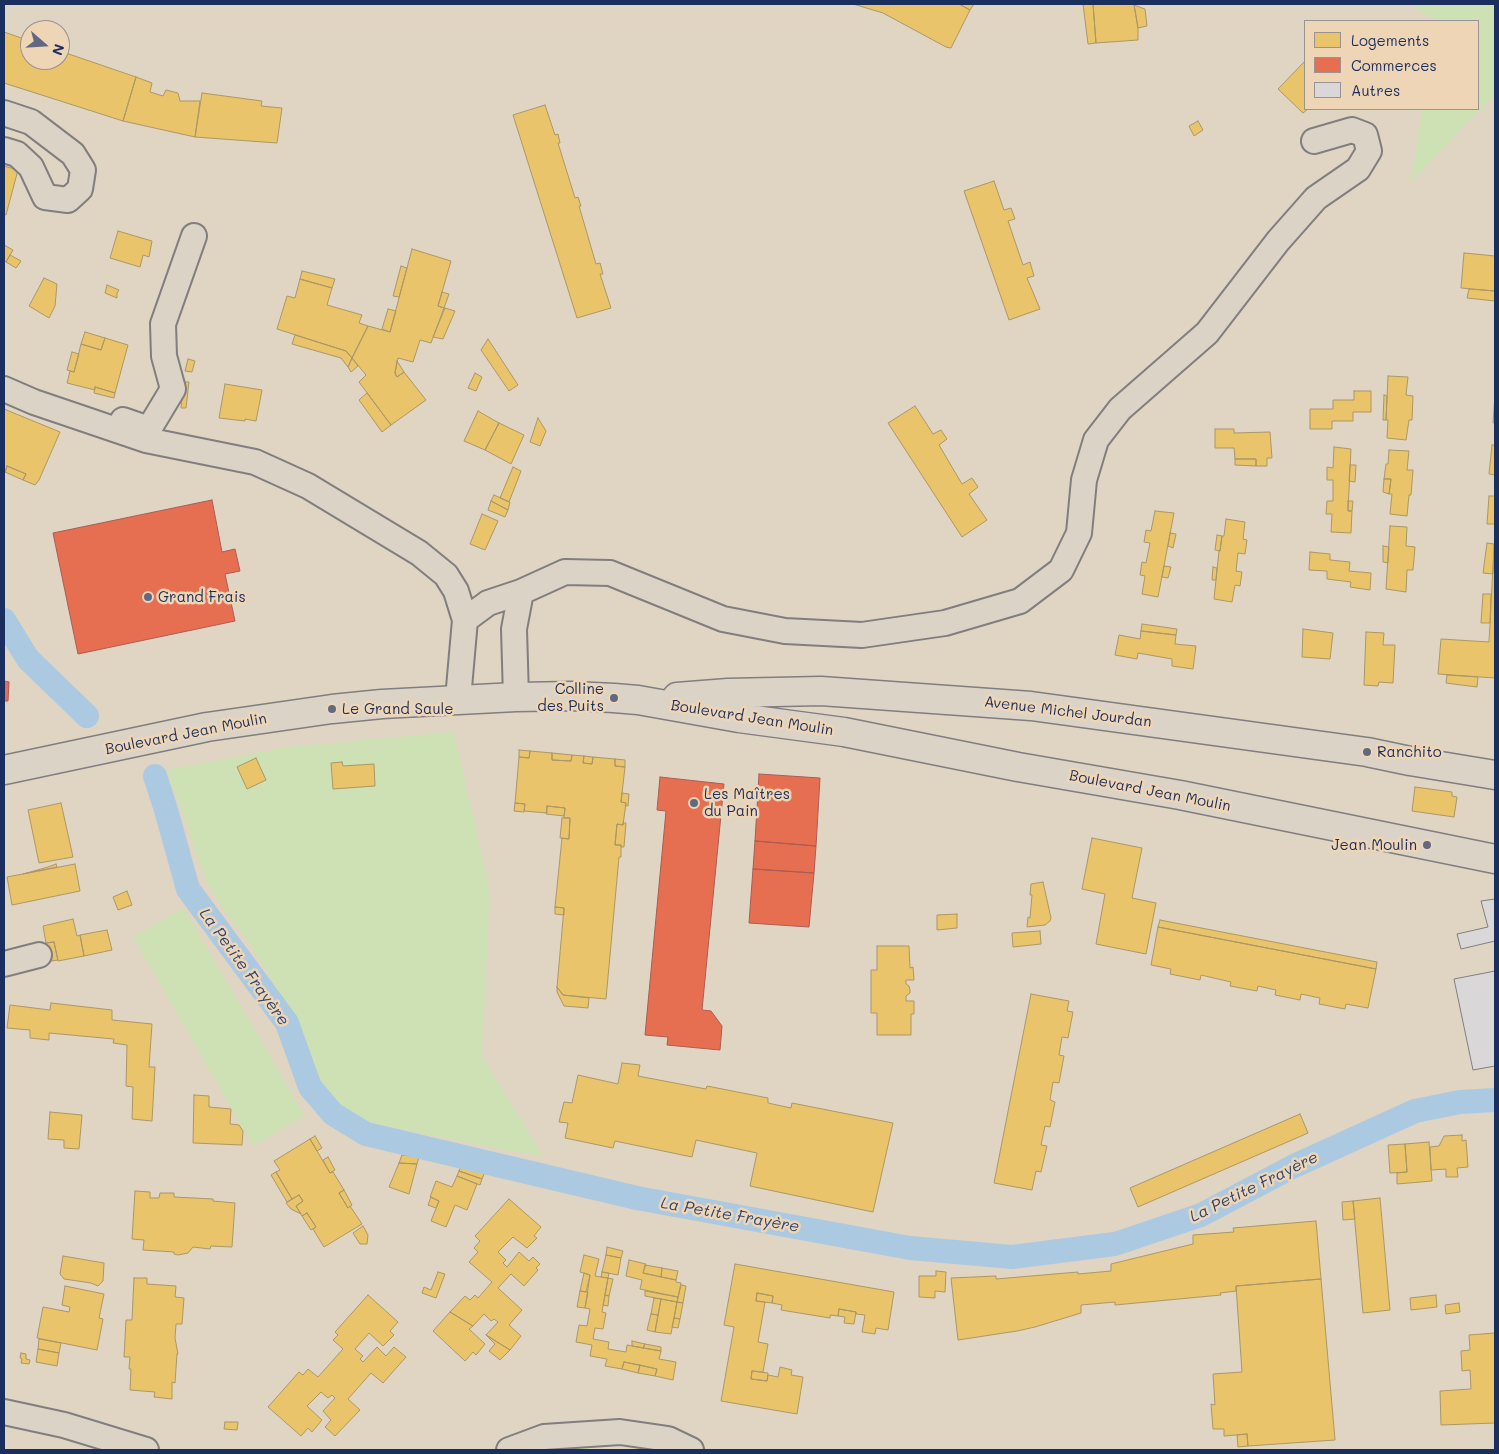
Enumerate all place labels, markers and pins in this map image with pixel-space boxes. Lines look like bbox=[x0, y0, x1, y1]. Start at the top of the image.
place label: Grand Frais bbox=[158, 588, 246, 606]
marker: Grand Frais bbox=[142, 591, 154, 603]
place label: Colline des Puits bbox=[537, 680, 604, 715]
marker: Colline des Puits bbox=[608, 692, 620, 704]
place label: Le Grand Saule bbox=[342, 700, 454, 718]
marker: Le Grand Saule bbox=[326, 703, 338, 715]
place label: Ranchito bbox=[1377, 743, 1442, 761]
marker: Ranchito bbox=[1361, 746, 1373, 758]
place label: Les Maîtres du Pain bbox=[704, 785, 790, 820]
marker: Les Maîtres du Pain bbox=[688, 797, 700, 809]
place label: Jean Moulin bbox=[1331, 836, 1417, 854]
marker: Jean Moulin bbox=[1421, 839, 1433, 851]

